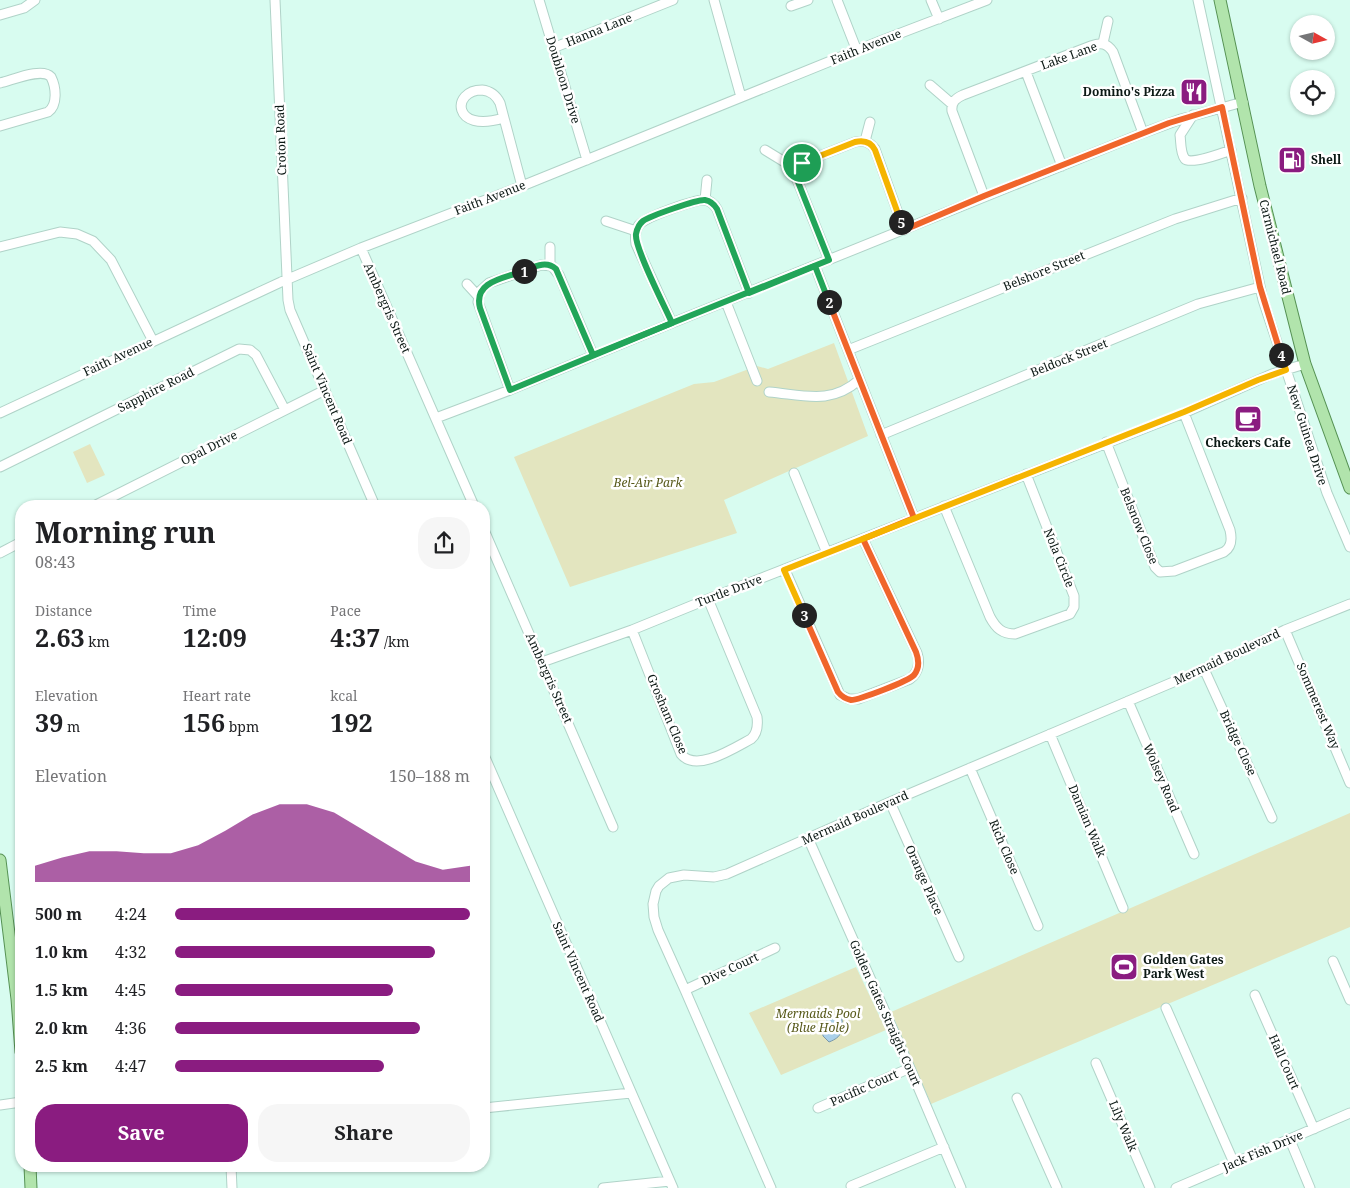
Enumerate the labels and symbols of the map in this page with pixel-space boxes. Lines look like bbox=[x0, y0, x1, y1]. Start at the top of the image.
street label: Hanna Lane bbox=[563, 9, 634, 51]
north arrow bbox=[1290, 15, 1335, 60]
street label: Faith Avenue bbox=[828, 25, 904, 68]
street label: Doubloon Drive bbox=[542, 34, 585, 126]
street label: Lake Lane bbox=[1038, 37, 1099, 74]
restaurant icon: Domino's Pizza bbox=[1179, 77, 1209, 107]
place label: Domino's Pizza bbox=[1083, 83, 1175, 100]
street label: Croton Road bbox=[271, 104, 290, 176]
pin bbox=[781, 142, 823, 184]
fuel station icon: Shell bbox=[1277, 145, 1307, 175]
place label: Shell bbox=[1311, 151, 1342, 168]
street label: Faith Avenue bbox=[452, 176, 528, 219]
street label: Carmichael Road bbox=[1255, 198, 1296, 297]
pin: 5 bbox=[888, 210, 914, 234]
street label: Belshore Street bbox=[1000, 246, 1087, 295]
pin: 1 bbox=[512, 258, 536, 284]
street label: Ambergris Street bbox=[360, 260, 415, 356]
pin: 2 bbox=[816, 290, 842, 314]
street label: Faith Avenue bbox=[80, 333, 155, 380]
street label: Beldock Street bbox=[1028, 334, 1110, 381]
street label: Saint Vincent Road bbox=[298, 341, 357, 448]
pin: 4 bbox=[1268, 342, 1294, 368]
street label: Sapphire Road bbox=[115, 363, 197, 416]
street label: New Guinea Drive bbox=[1283, 382, 1332, 487]
cafe icon: Checkers Cafe bbox=[1233, 404, 1263, 434]
street label: Opal Drive bbox=[178, 426, 240, 469]
place label: Checkers Cafe bbox=[1205, 434, 1291, 451]
park label: Bel-Air Park bbox=[613, 474, 684, 491]
street label: Belsnow Close bbox=[1116, 485, 1163, 567]
street label: Nola Circle bbox=[1040, 526, 1079, 590]
street label: Turtle Drive bbox=[693, 570, 764, 611]
pin: 3 bbox=[792, 602, 816, 628]
street label: Mermaid Boulevard bbox=[1171, 624, 1283, 689]
street label: Ambergris Street bbox=[522, 630, 577, 726]
street label: Sommerest Way bbox=[1293, 660, 1344, 752]
street label: Grosham Close bbox=[643, 671, 692, 756]
street label: Bridge Close bbox=[1216, 707, 1261, 778]
street label: Wolsey Road bbox=[1139, 741, 1184, 815]
street label: Damian Walk bbox=[1064, 782, 1111, 861]
street label: Mermaid Boulevard bbox=[799, 786, 911, 849]
street label: Rich Close bbox=[985, 817, 1024, 877]
street label: Orange Place bbox=[901, 842, 947, 917]
street label: Saint Vincent Road bbox=[549, 919, 608, 1025]
street label: Golden Gates Straight Court bbox=[845, 937, 925, 1089]
street label: Dive Court bbox=[699, 948, 761, 989]
place label: Golden Gates Park West bbox=[1143, 951, 1224, 982]
sports icon: Golden Gates Park West bbox=[1109, 952, 1139, 982]
park label: Mermaids Pool (Blue Hole) bbox=[775, 1005, 861, 1036]
street label: Hall Court bbox=[1265, 1032, 1304, 1092]
street label: Pacific Court bbox=[827, 1065, 900, 1110]
street label: Lily Walk bbox=[1105, 1098, 1142, 1155]
street label: Jack Fish Drive bbox=[1219, 1126, 1306, 1176]

